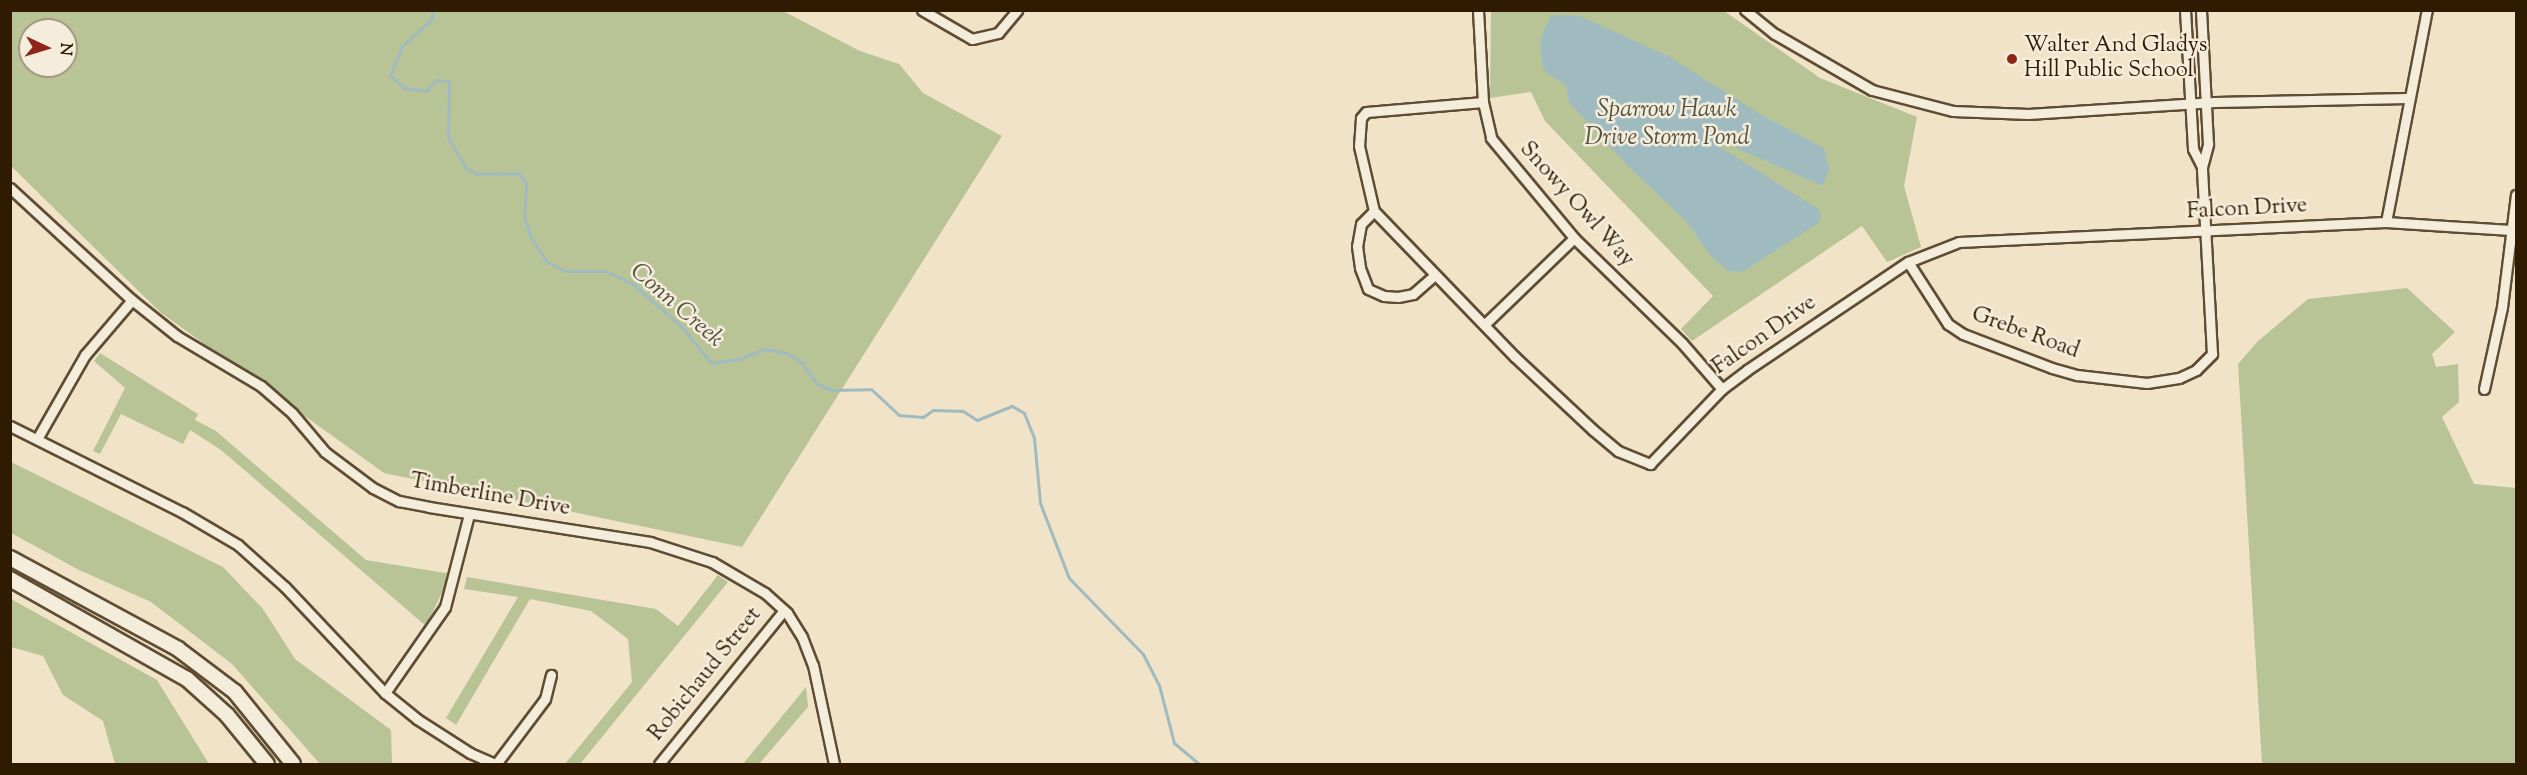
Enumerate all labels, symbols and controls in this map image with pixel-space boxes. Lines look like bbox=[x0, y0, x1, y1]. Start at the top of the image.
north arrow bbox=[18, 18, 78, 78]
place label: Walter And Gladys Hill Public School bbox=[2024, 33, 2207, 84]
text: N bbox=[53, 42, 76, 56]
marker: Walter And Gladys Hill Public School bbox=[2005, 52, 2019, 66]
water label: Sparrow Hawk Drive Storm Pond bbox=[1584, 97, 1750, 153]
street label: Snowy Owl Way bbox=[1513, 137, 1639, 273]
street label: Falcon Drive bbox=[2186, 194, 2308, 226]
water label: Conn Creek bbox=[623, 258, 729, 354]
street label: Falcon Drive bbox=[1708, 291, 1822, 381]
street label: Grebe Road bbox=[1968, 302, 2082, 366]
street label: Timberline Drive bbox=[408, 469, 572, 523]
street label: Robichaud Street bbox=[644, 603, 768, 747]

